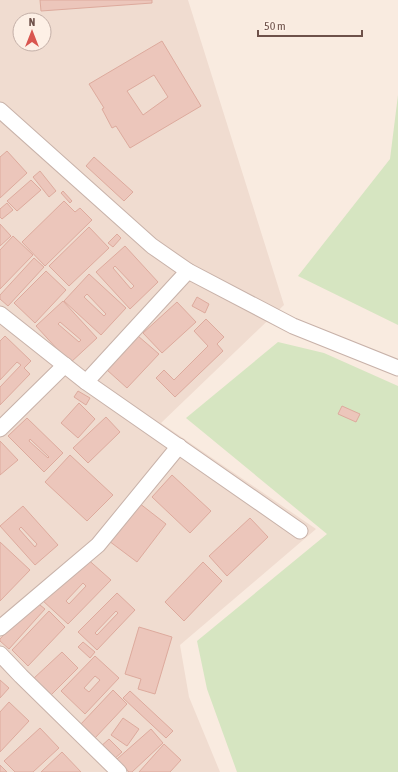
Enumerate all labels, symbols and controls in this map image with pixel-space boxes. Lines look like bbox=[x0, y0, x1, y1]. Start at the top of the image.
north arrow bbox=[12, 12, 52, 52]
scale bar bbox=[258, 12, 362, 38]
text: N bbox=[29, 16, 35, 28]
text: 50 m bbox=[264, 19, 286, 33]

